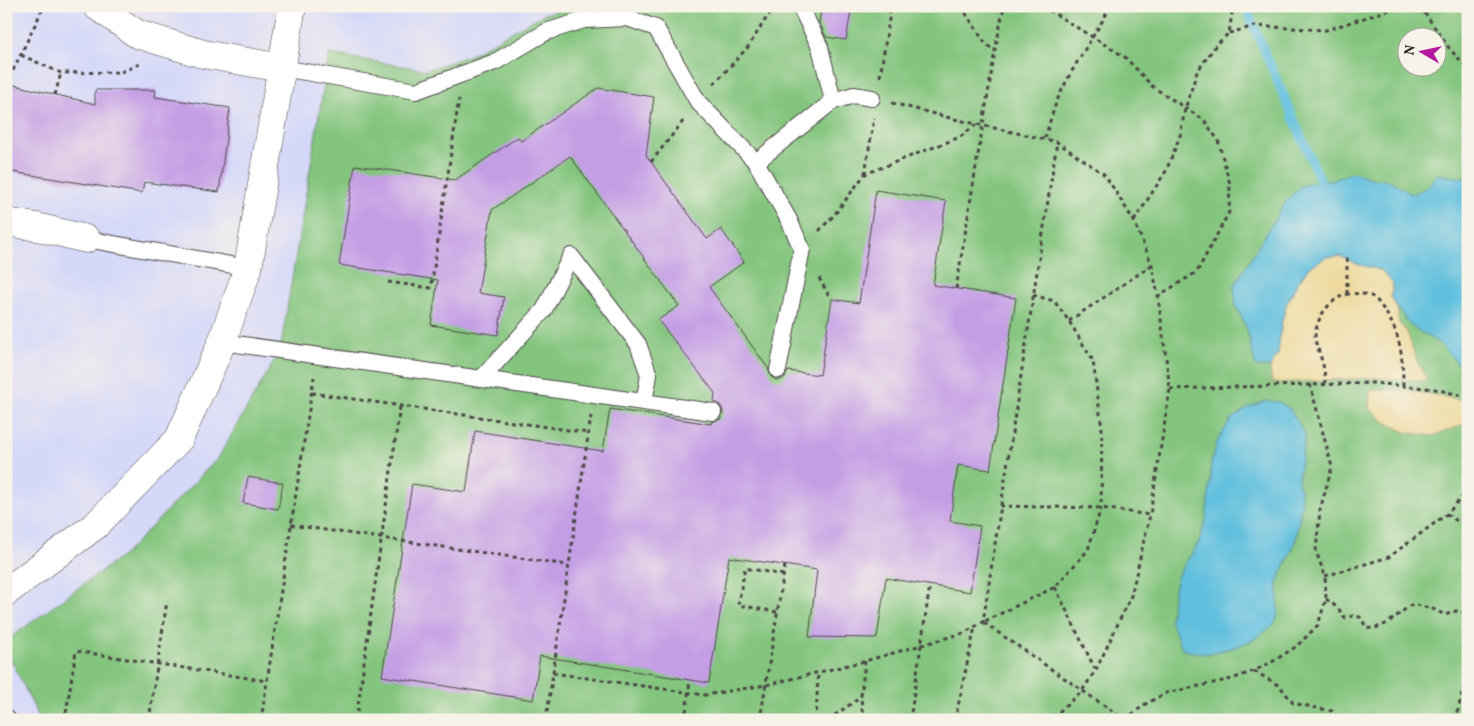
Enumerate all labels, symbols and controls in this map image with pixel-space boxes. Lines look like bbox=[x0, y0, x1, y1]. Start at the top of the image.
north arrow bbox=[1396, 28, 1446, 78]
text: N bbox=[1400, 44, 1421, 57]

